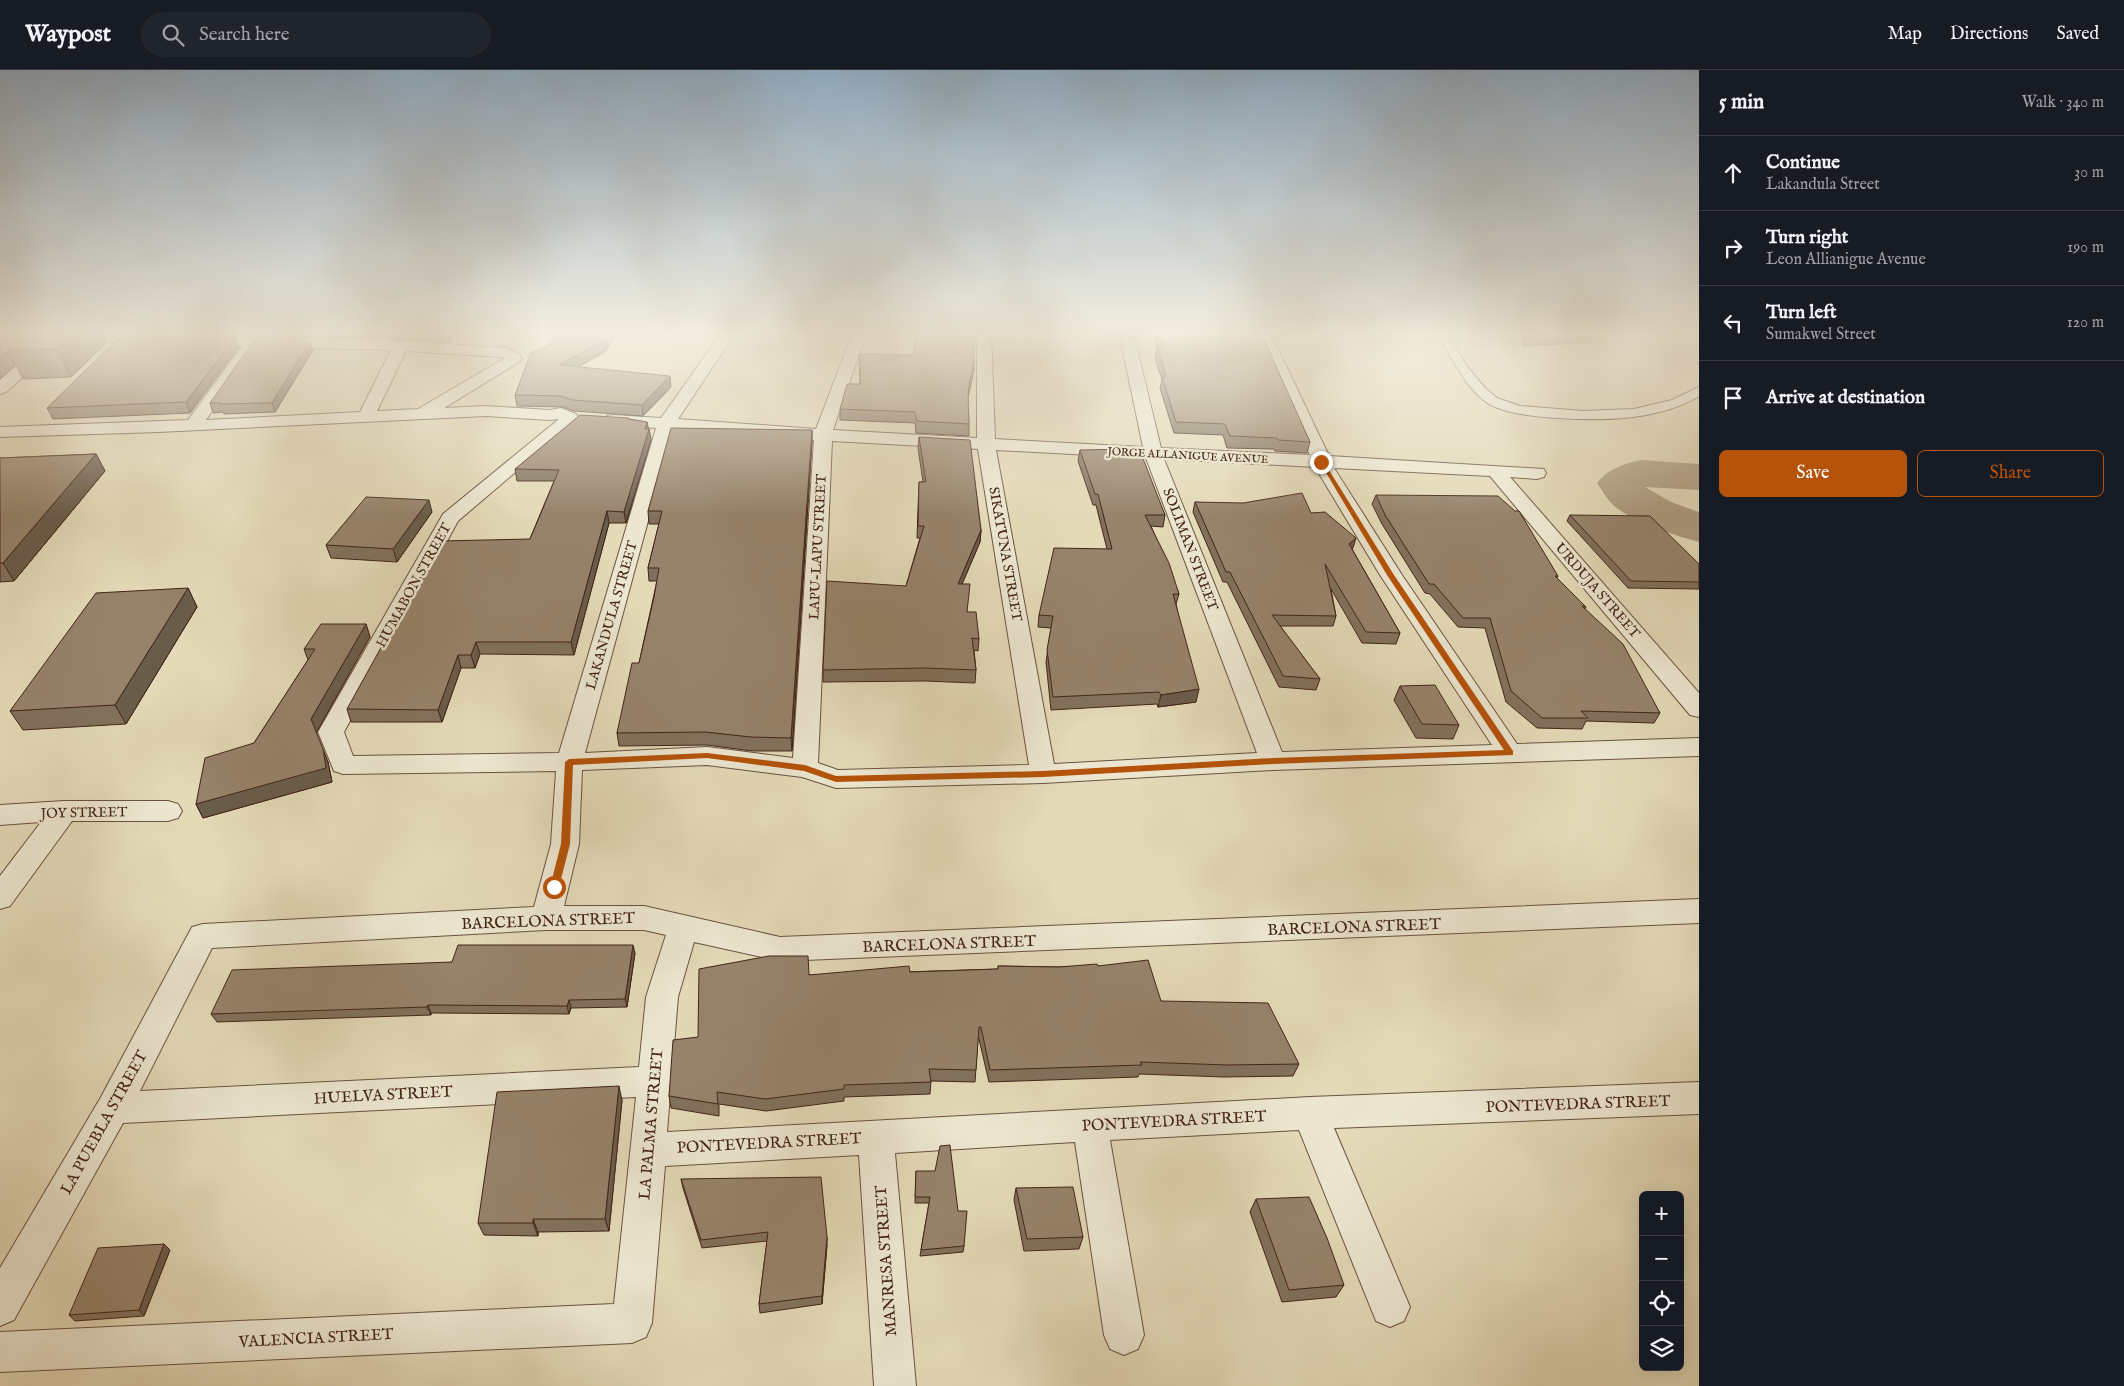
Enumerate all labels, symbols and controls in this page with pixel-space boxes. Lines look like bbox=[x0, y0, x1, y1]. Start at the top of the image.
search box bbox=[141, 12, 491, 57]
text: Waypost bbox=[25, 19, 111, 50]
icon: search bbox=[159, 21, 187, 49]
text: Search here bbox=[199, 23, 290, 47]
text: Map bbox=[1888, 23, 1922, 46]
text: Directions bbox=[1950, 23, 2028, 46]
text: Saved bbox=[2056, 23, 2099, 46]
text: 5 min bbox=[1719, 89, 1764, 116]
text: Walk · 340 m bbox=[2022, 93, 2104, 113]
text: Continue bbox=[1766, 151, 1840, 175]
icon: ahead bbox=[1719, 159, 1747, 187]
text: 30 m bbox=[2074, 163, 2104, 183]
text: Lakandula Street bbox=[1766, 175, 1880, 195]
text: Turn right bbox=[1766, 226, 1848, 250]
icon: right bbox=[1719, 234, 1747, 262]
text: 190 m bbox=[2067, 238, 2104, 258]
text: Leon Allianigue Avenue bbox=[1766, 250, 1926, 270]
text: Turn left bbox=[1766, 301, 1837, 325]
icon: left bbox=[1719, 309, 1747, 337]
text: 120 m bbox=[2067, 313, 2104, 333]
text: Sumakwel Street bbox=[1766, 325, 1876, 345]
icon: arrive bbox=[1719, 384, 1747, 412]
text: Arrive at destination bbox=[1766, 386, 1925, 410]
street label: JORGE ALLANIGUE AVENUE bbox=[1105, 445, 1269, 467]
button: Save bbox=[1719, 450, 1907, 497]
button: Share bbox=[1917, 450, 2104, 497]
route end bbox=[1310, 451, 1333, 474]
street label: LAPU-LAPU STREET bbox=[805, 473, 831, 620]
street label: SIKATUNA STREET bbox=[984, 485, 1026, 624]
street label: SOLIMAN STREET bbox=[1158, 485, 1222, 614]
street label: HUMABON STREET bbox=[372, 519, 456, 651]
street label: LAKANDULA STREET bbox=[582, 538, 642, 692]
street label: URDUJA STREET bbox=[1551, 539, 1644, 643]
street label: JOY STREET bbox=[38, 803, 128, 823]
route start bbox=[543, 876, 566, 899]
street label: BARCELONA STREET bbox=[461, 909, 636, 935]
street label: BARCELONA STREET bbox=[1267, 915, 1442, 941]
street label: BARCELONA STREET bbox=[862, 932, 1037, 958]
street label: LA PUEBLA STREET bbox=[57, 1047, 153, 1198]
street label: LA PALMA STREET bbox=[635, 1047, 669, 1201]
street label: HUELVA STREET bbox=[313, 1082, 453, 1110]
street label: PONTEVEDRA STREET bbox=[1485, 1092, 1671, 1118]
street label: PONTEVEDRA STREET bbox=[1081, 1107, 1267, 1137]
street label: PONTEVEDRA STREET bbox=[676, 1129, 862, 1159]
street label: MANRESA STREET bbox=[872, 1184, 902, 1337]
map controls bbox=[1639, 1191, 1684, 1371]
button: + bbox=[1639, 1191, 1684, 1236]
button: − bbox=[1639, 1236, 1684, 1281]
button: locate bbox=[1639, 1281, 1684, 1326]
street label: VALENCIA STREET bbox=[237, 1325, 394, 1353]
button: layers bbox=[1639, 1326, 1684, 1371]

